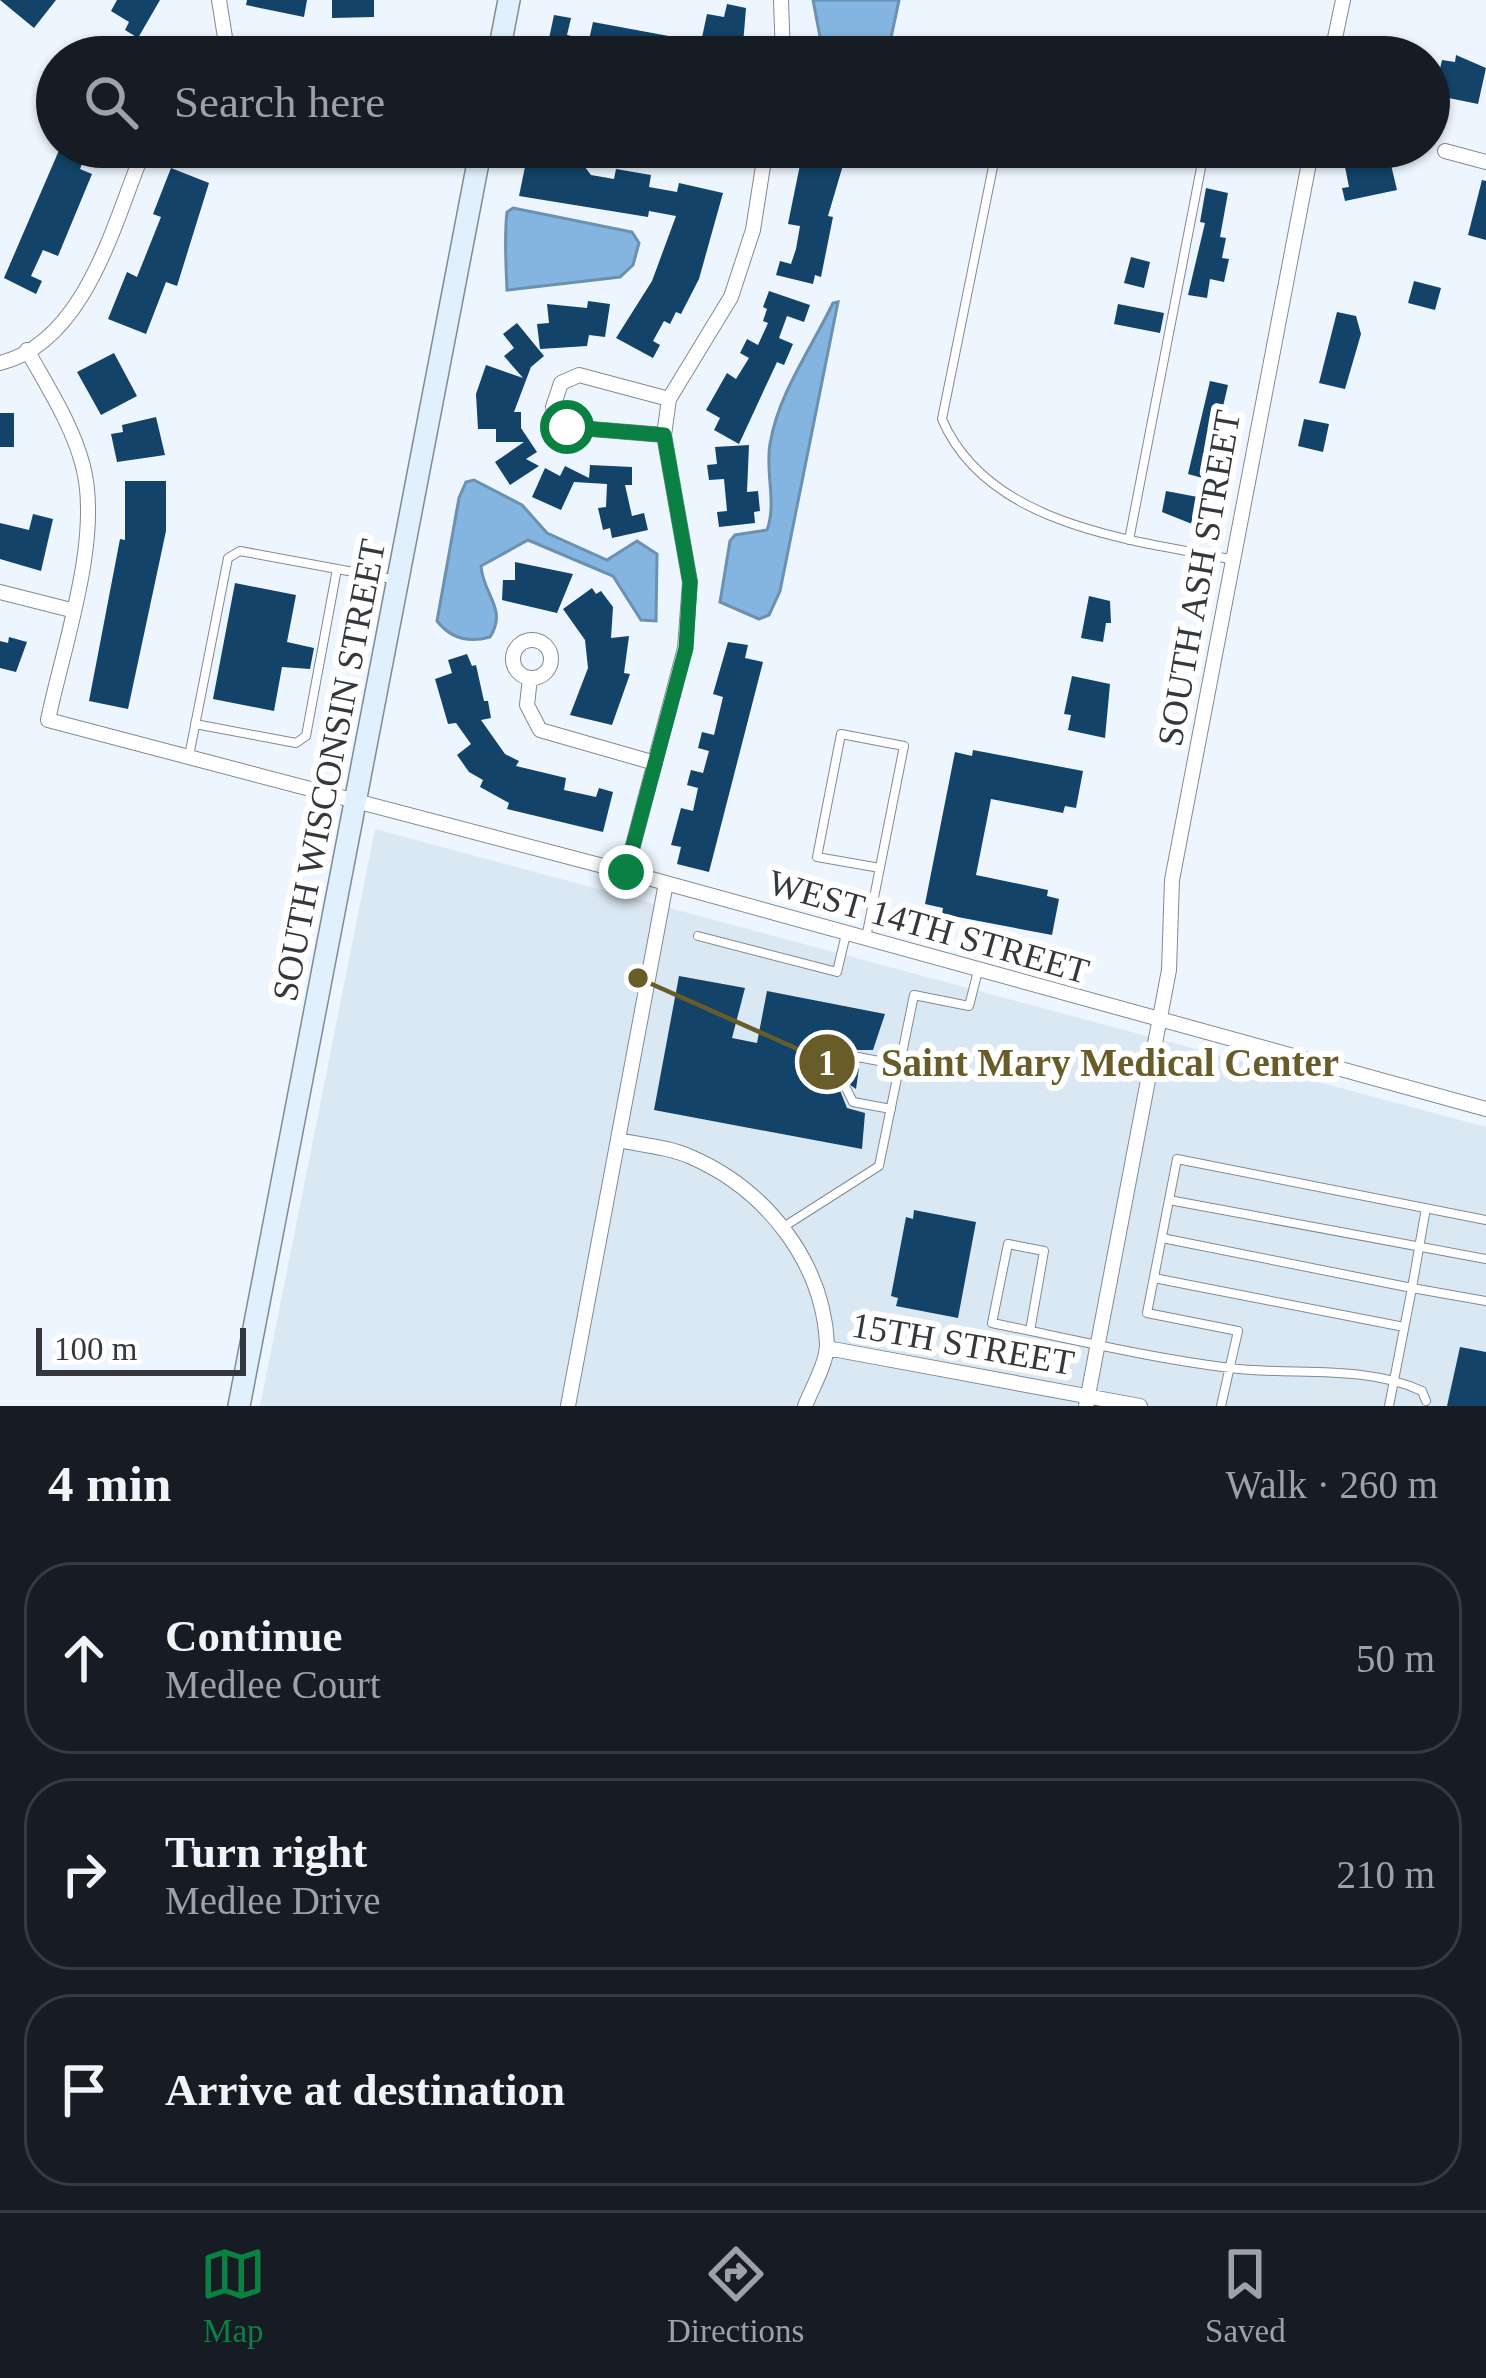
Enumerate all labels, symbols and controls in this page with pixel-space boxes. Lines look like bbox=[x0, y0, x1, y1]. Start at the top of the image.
search box bbox=[36, 36, 1450, 168]
icon: search bbox=[78, 69, 144, 135]
text: Search here bbox=[174, 77, 385, 127]
route start bbox=[540, 400, 594, 454]
street label: SOUTH ASH STREET bbox=[1150, 407, 1248, 749]
street label: SOUTH WISCONSIN STREET bbox=[265, 536, 393, 1004]
route end bbox=[599, 845, 653, 899]
street label: WEST 14TH STREET bbox=[764, 862, 1093, 992]
callout: Saint Mary Medical Center bbox=[797, 1025, 1363, 1100]
text: Saint Mary Medical Center bbox=[881, 1041, 1339, 1085]
text: 1 bbox=[818, 1043, 836, 1083]
street label: 15TH STREET bbox=[849, 1305, 1077, 1383]
scale bar bbox=[36, 1322, 246, 1375]
text: 100 m bbox=[54, 1331, 137, 1367]
text: 4 min bbox=[48, 1456, 171, 1512]
text: Walk · 260 m bbox=[1226, 1463, 1438, 1506]
text: Continue bbox=[165, 1611, 343, 1661]
icon: ahead bbox=[51, 1625, 117, 1691]
text: 50 m bbox=[1356, 1637, 1435, 1680]
text: Medlee Court bbox=[165, 1663, 381, 1706]
text: Turn right bbox=[165, 1827, 367, 1877]
icon: right bbox=[51, 1841, 117, 1907]
text: 210 m bbox=[1336, 1853, 1435, 1896]
text: Medlee Drive bbox=[165, 1879, 381, 1922]
icon: arrive bbox=[51, 2057, 117, 2123]
text: Arrive at destination bbox=[165, 2065, 565, 2115]
tab: Map bbox=[200, 2241, 266, 2350]
tab: Directions bbox=[667, 2241, 804, 2350]
tab: Saved bbox=[1205, 2241, 1286, 2350]

